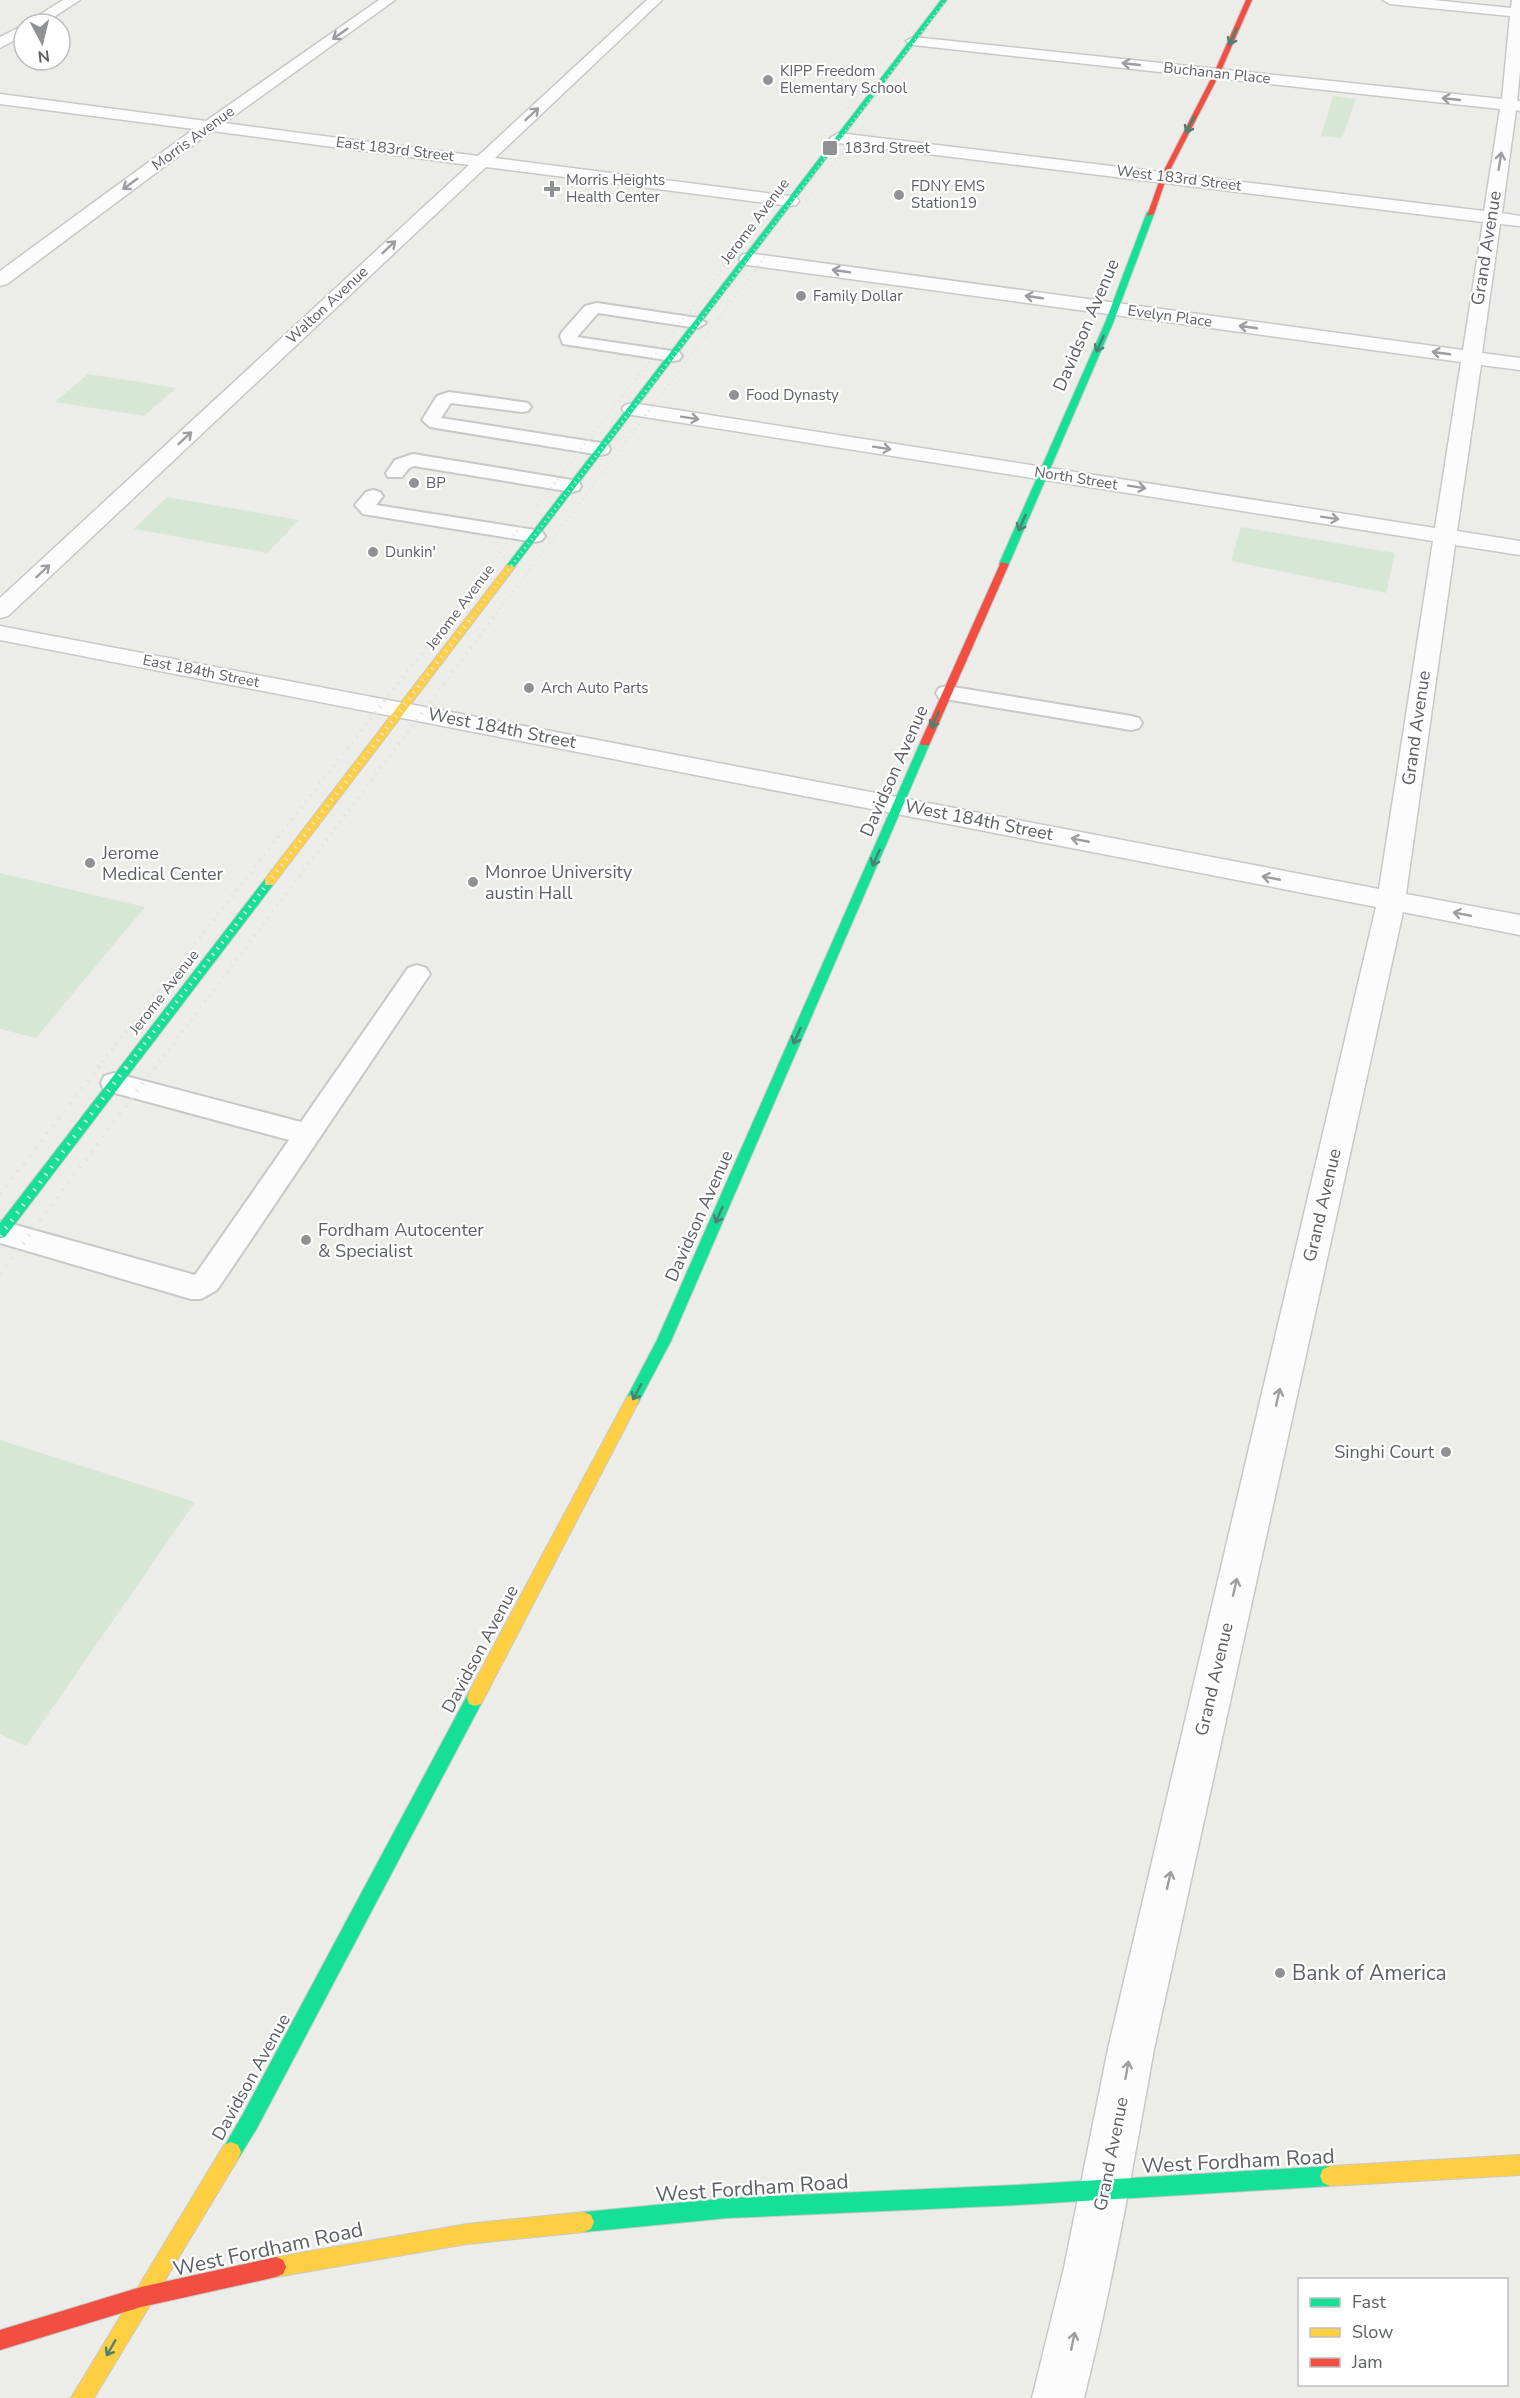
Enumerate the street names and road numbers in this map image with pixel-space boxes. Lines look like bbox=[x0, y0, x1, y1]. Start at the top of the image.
street label: Buchanan Place bbox=[1163, 57, 1272, 89]
street label: Morris Avenue bbox=[148, 101, 238, 175]
street label: East 183rd Street bbox=[335, 132, 456, 166]
street label: West 183rd Street bbox=[1115, 160, 1243, 196]
street label: Jerome Avenue bbox=[716, 174, 794, 269]
street label: Grand Avenue bbox=[1465, 189, 1507, 307]
street label: Davidson Avenue bbox=[1047, 255, 1125, 395]
street label: Walton Avenue bbox=[282, 262, 372, 348]
street label: Evelyn Place bbox=[1126, 300, 1214, 332]
street label: North Street bbox=[1033, 462, 1120, 495]
street label: Jerome Avenue bbox=[421, 560, 499, 655]
street label: East 184th Street bbox=[141, 650, 262, 692]
street label: Grand Avenue bbox=[1396, 669, 1436, 787]
street label: Davidson Avenue bbox=[854, 701, 934, 841]
street label: West 184th Street bbox=[426, 702, 579, 754]
street label: West 184th Street bbox=[903, 794, 1056, 846]
street label: Jerome Avenue bbox=[124, 946, 203, 1039]
street label: Davidson Avenue bbox=[659, 1146, 739, 1286]
street label: Grand Avenue bbox=[1297, 1146, 1347, 1264]
street label: Davidson Avenue bbox=[436, 1581, 524, 1717]
street label: Grand Avenue bbox=[1189, 1620, 1239, 1738]
street label: Davidson Avenue bbox=[206, 2009, 296, 2145]
street label: Grand Avenue bbox=[1088, 2095, 1134, 2213]
street label: West Fordham Road bbox=[1141, 2142, 1335, 2180]
street label: West Fordham Road bbox=[655, 2167, 849, 2209]
street label: West Fordham Road bbox=[170, 2215, 366, 2283]

